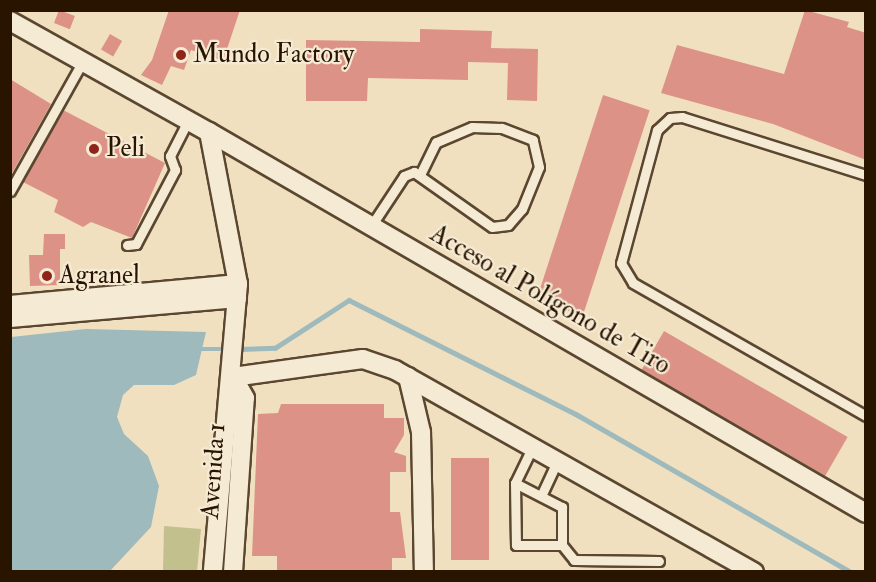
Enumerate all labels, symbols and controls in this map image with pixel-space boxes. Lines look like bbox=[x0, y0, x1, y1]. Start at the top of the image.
place label: Mundo Factory bbox=[193, 39, 354, 71]
marker: Mundo Factory bbox=[174, 48, 188, 62]
place label: Peli bbox=[106, 133, 145, 165]
marker: Peli bbox=[87, 142, 101, 156]
street label: Acceso al Polígono de Tiro bbox=[424, 218, 676, 382]
place label: Agranel bbox=[59, 260, 140, 292]
marker: Agranel bbox=[40, 269, 54, 283]
street label: Avenida 1 bbox=[195, 422, 233, 520]

